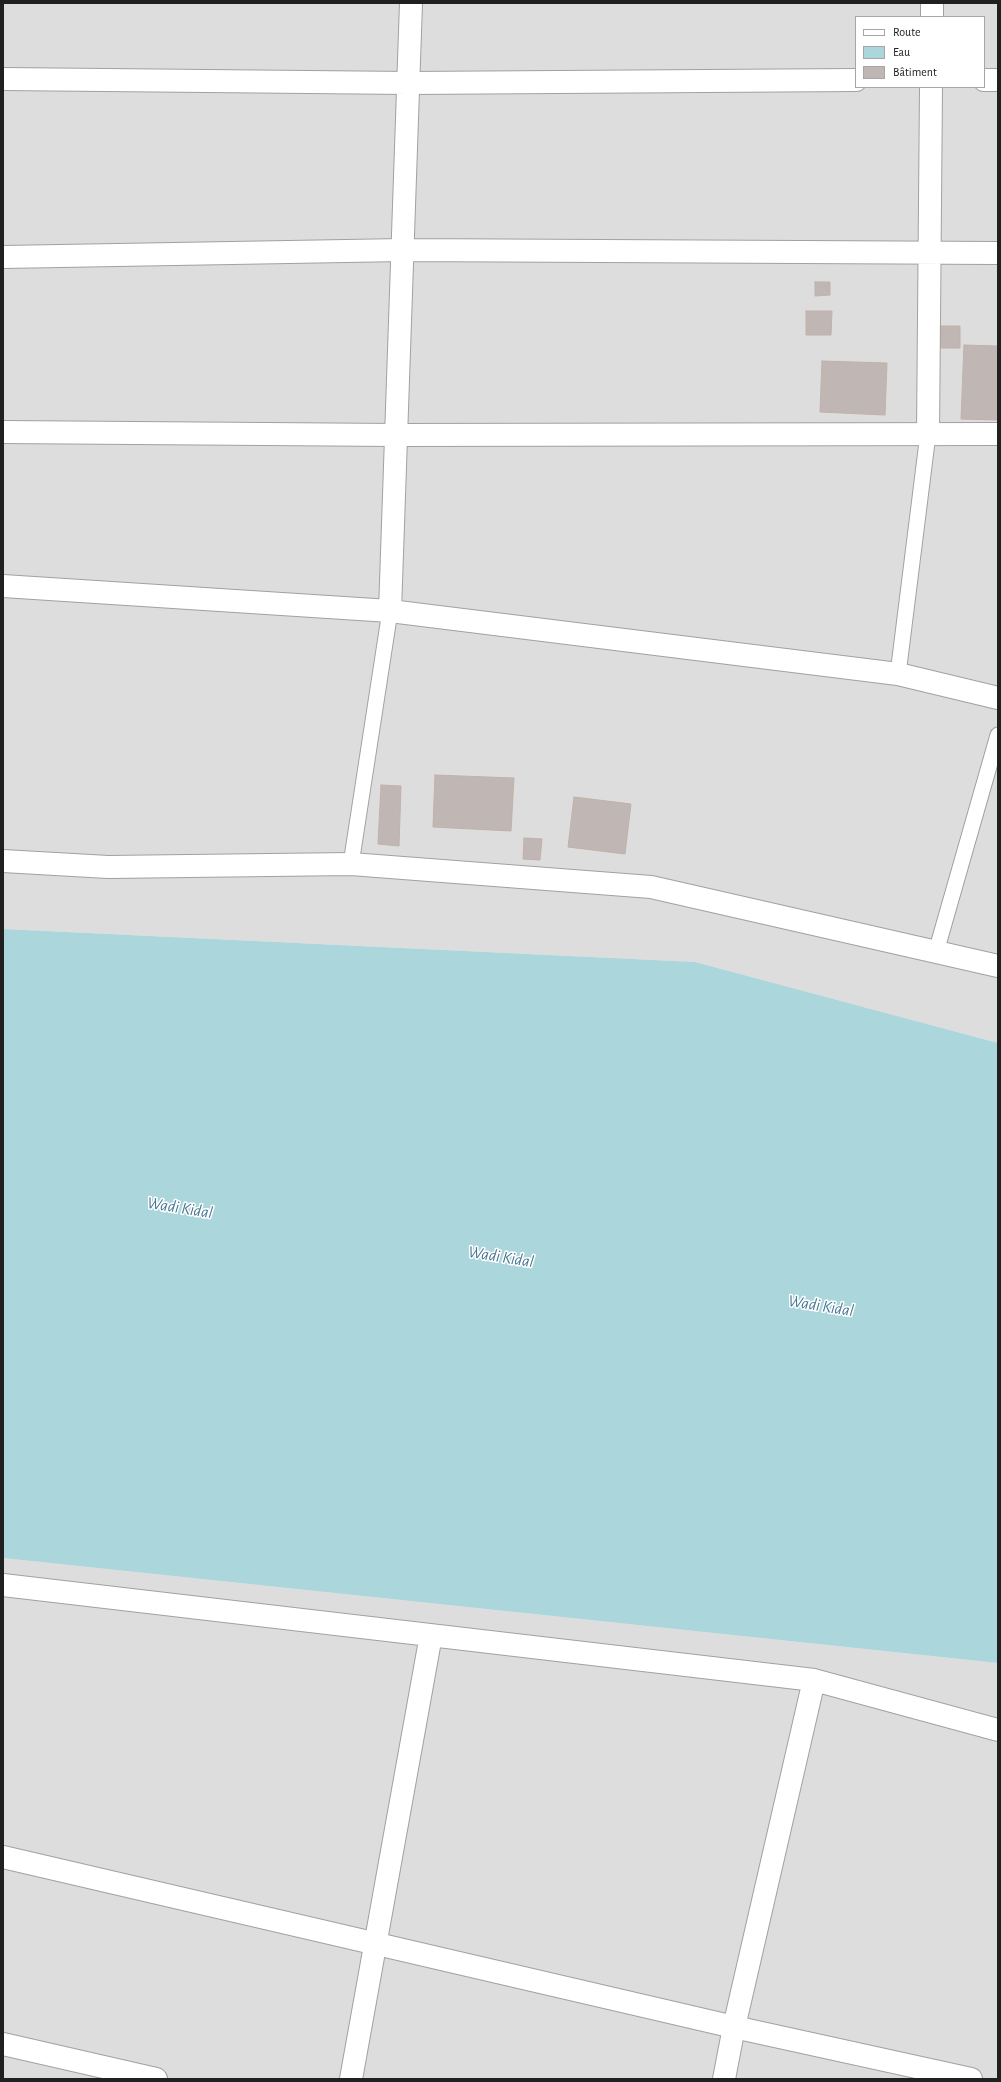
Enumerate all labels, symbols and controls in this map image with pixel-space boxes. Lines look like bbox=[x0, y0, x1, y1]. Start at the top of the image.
legend bbox=[855, 16, 985, 88]
text: Route bbox=[893, 26, 920, 38]
text: Eau bbox=[893, 46, 910, 58]
text: Bâtiment bbox=[893, 66, 937, 78]
water label: Wadi Kidal bbox=[146, 1193, 214, 1223]
water label: Wadi Kidal bbox=[467, 1242, 535, 1272]
water label: Wadi Kidal bbox=[787, 1291, 855, 1321]

